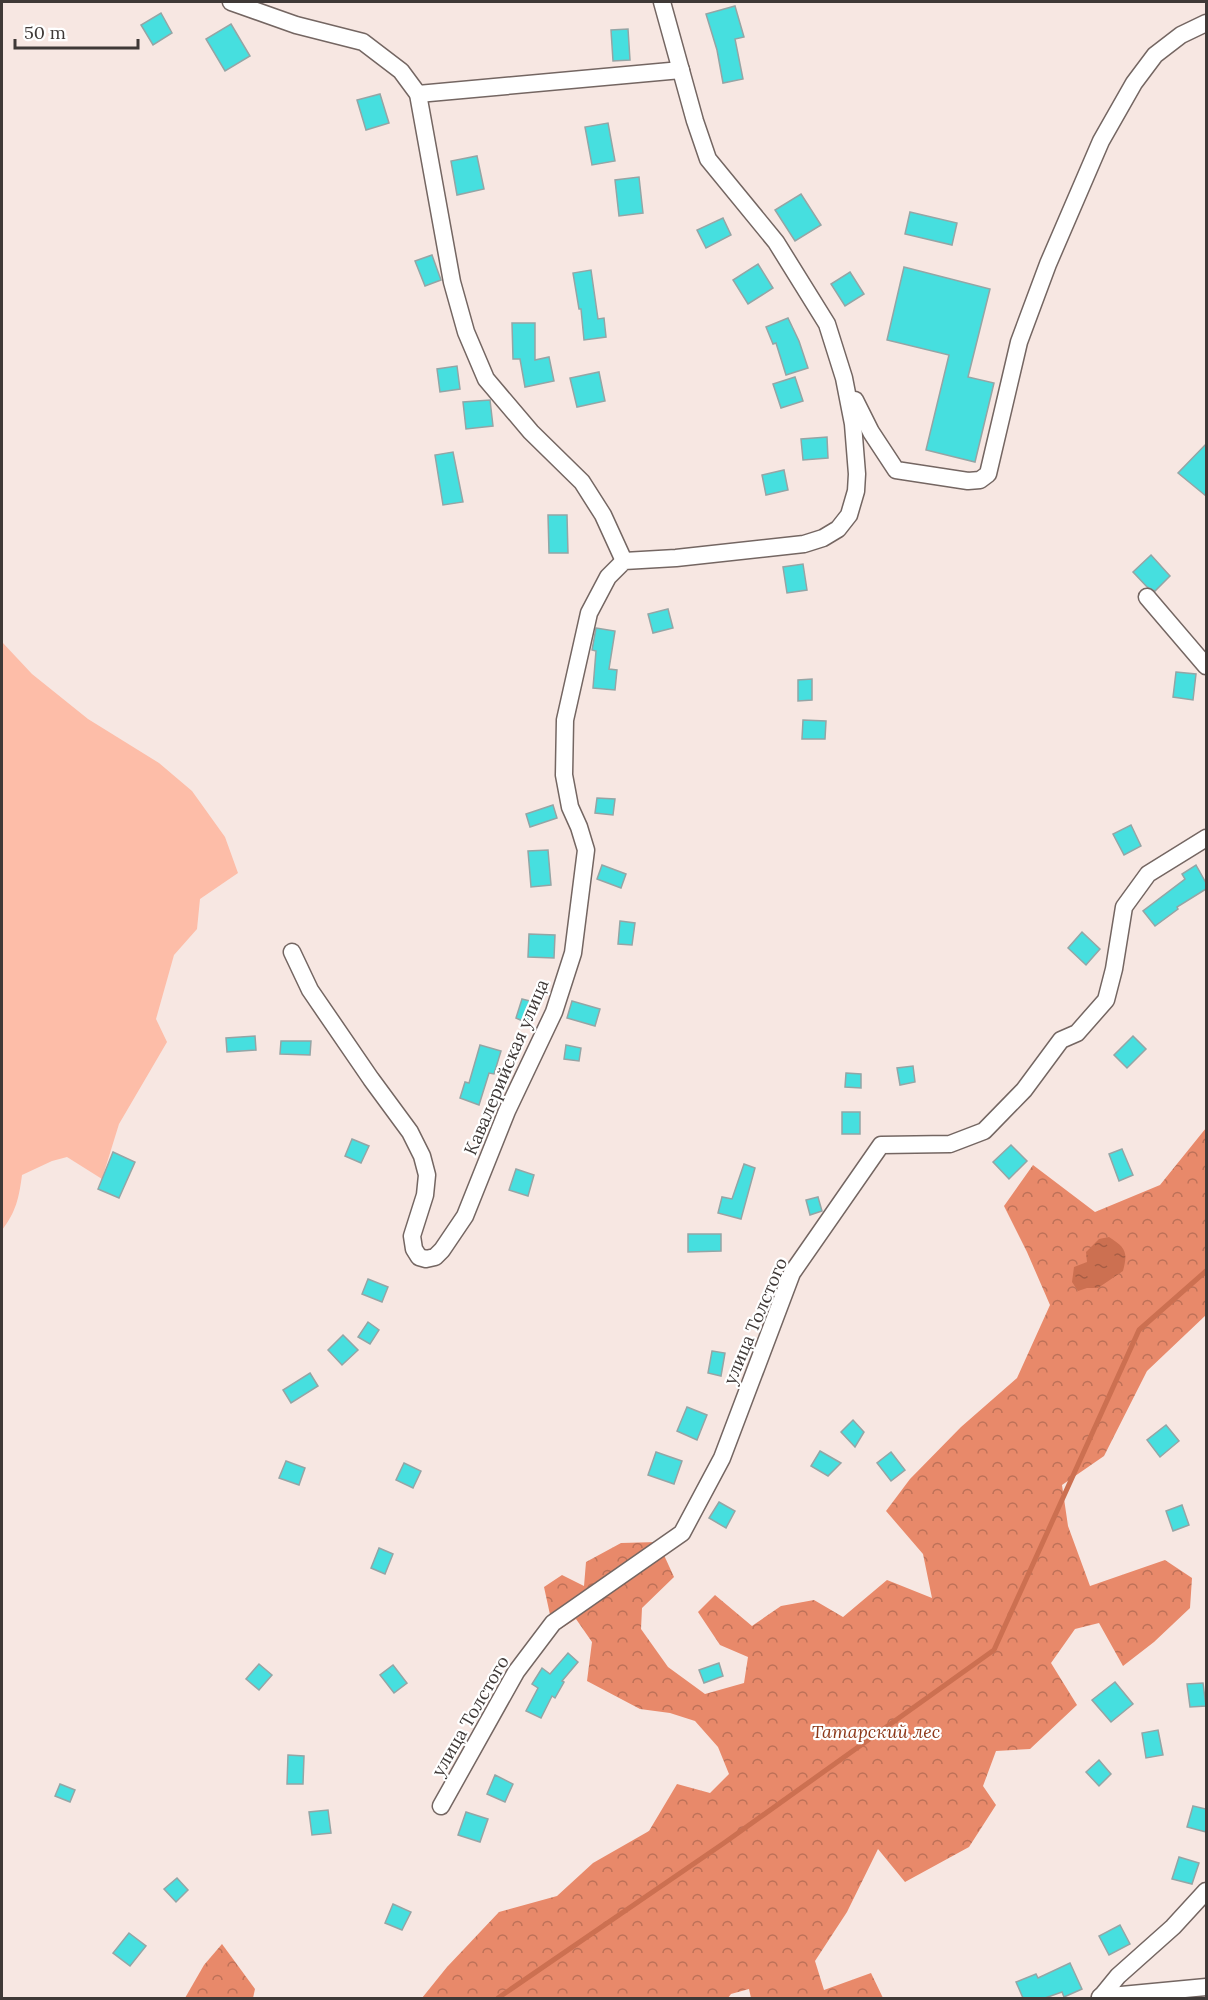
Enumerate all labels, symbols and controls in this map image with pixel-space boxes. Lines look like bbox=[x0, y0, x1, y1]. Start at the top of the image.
scale bar bbox=[15, 12, 138, 50]
text: 50 m bbox=[24, 21, 66, 44]
street label: Кавалерийская улица bbox=[459, 976, 553, 1158]
street label: улица Толстого bbox=[718, 1254, 792, 1388]
street label: улица Толстого bbox=[426, 1651, 514, 1781]
park label: Татарский лес bbox=[812, 1720, 940, 1743]

